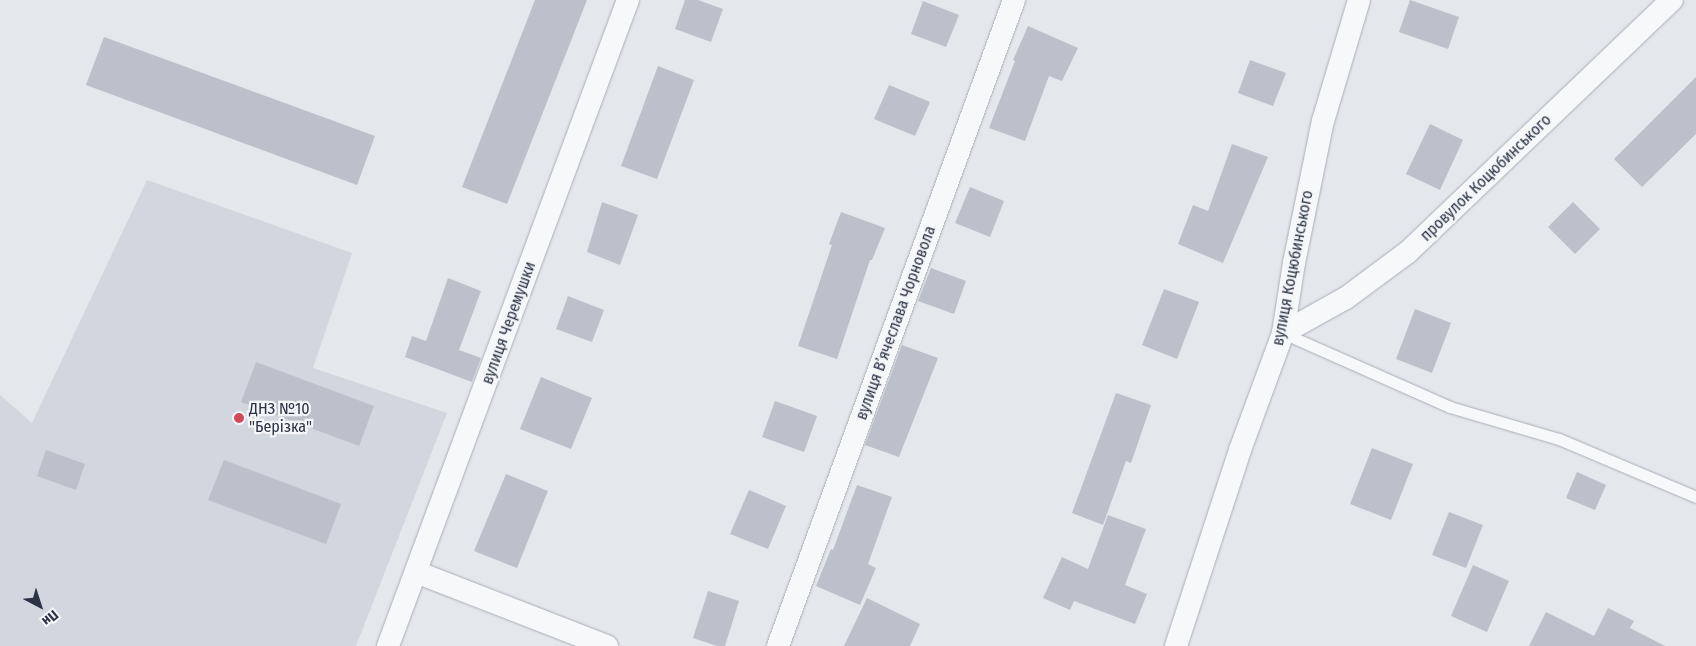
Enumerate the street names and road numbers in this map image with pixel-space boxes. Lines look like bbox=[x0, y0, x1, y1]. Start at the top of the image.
street label: провулок Коцюбинського bbox=[1417, 111, 1555, 245]
street label: вулиця Коцюбинського bbox=[1269, 189, 1317, 347]
street label: вулиця Вʼячеслава Чорновола bbox=[852, 223, 940, 423]
street label: вулиця Черемушки bbox=[478, 259, 540, 387]

